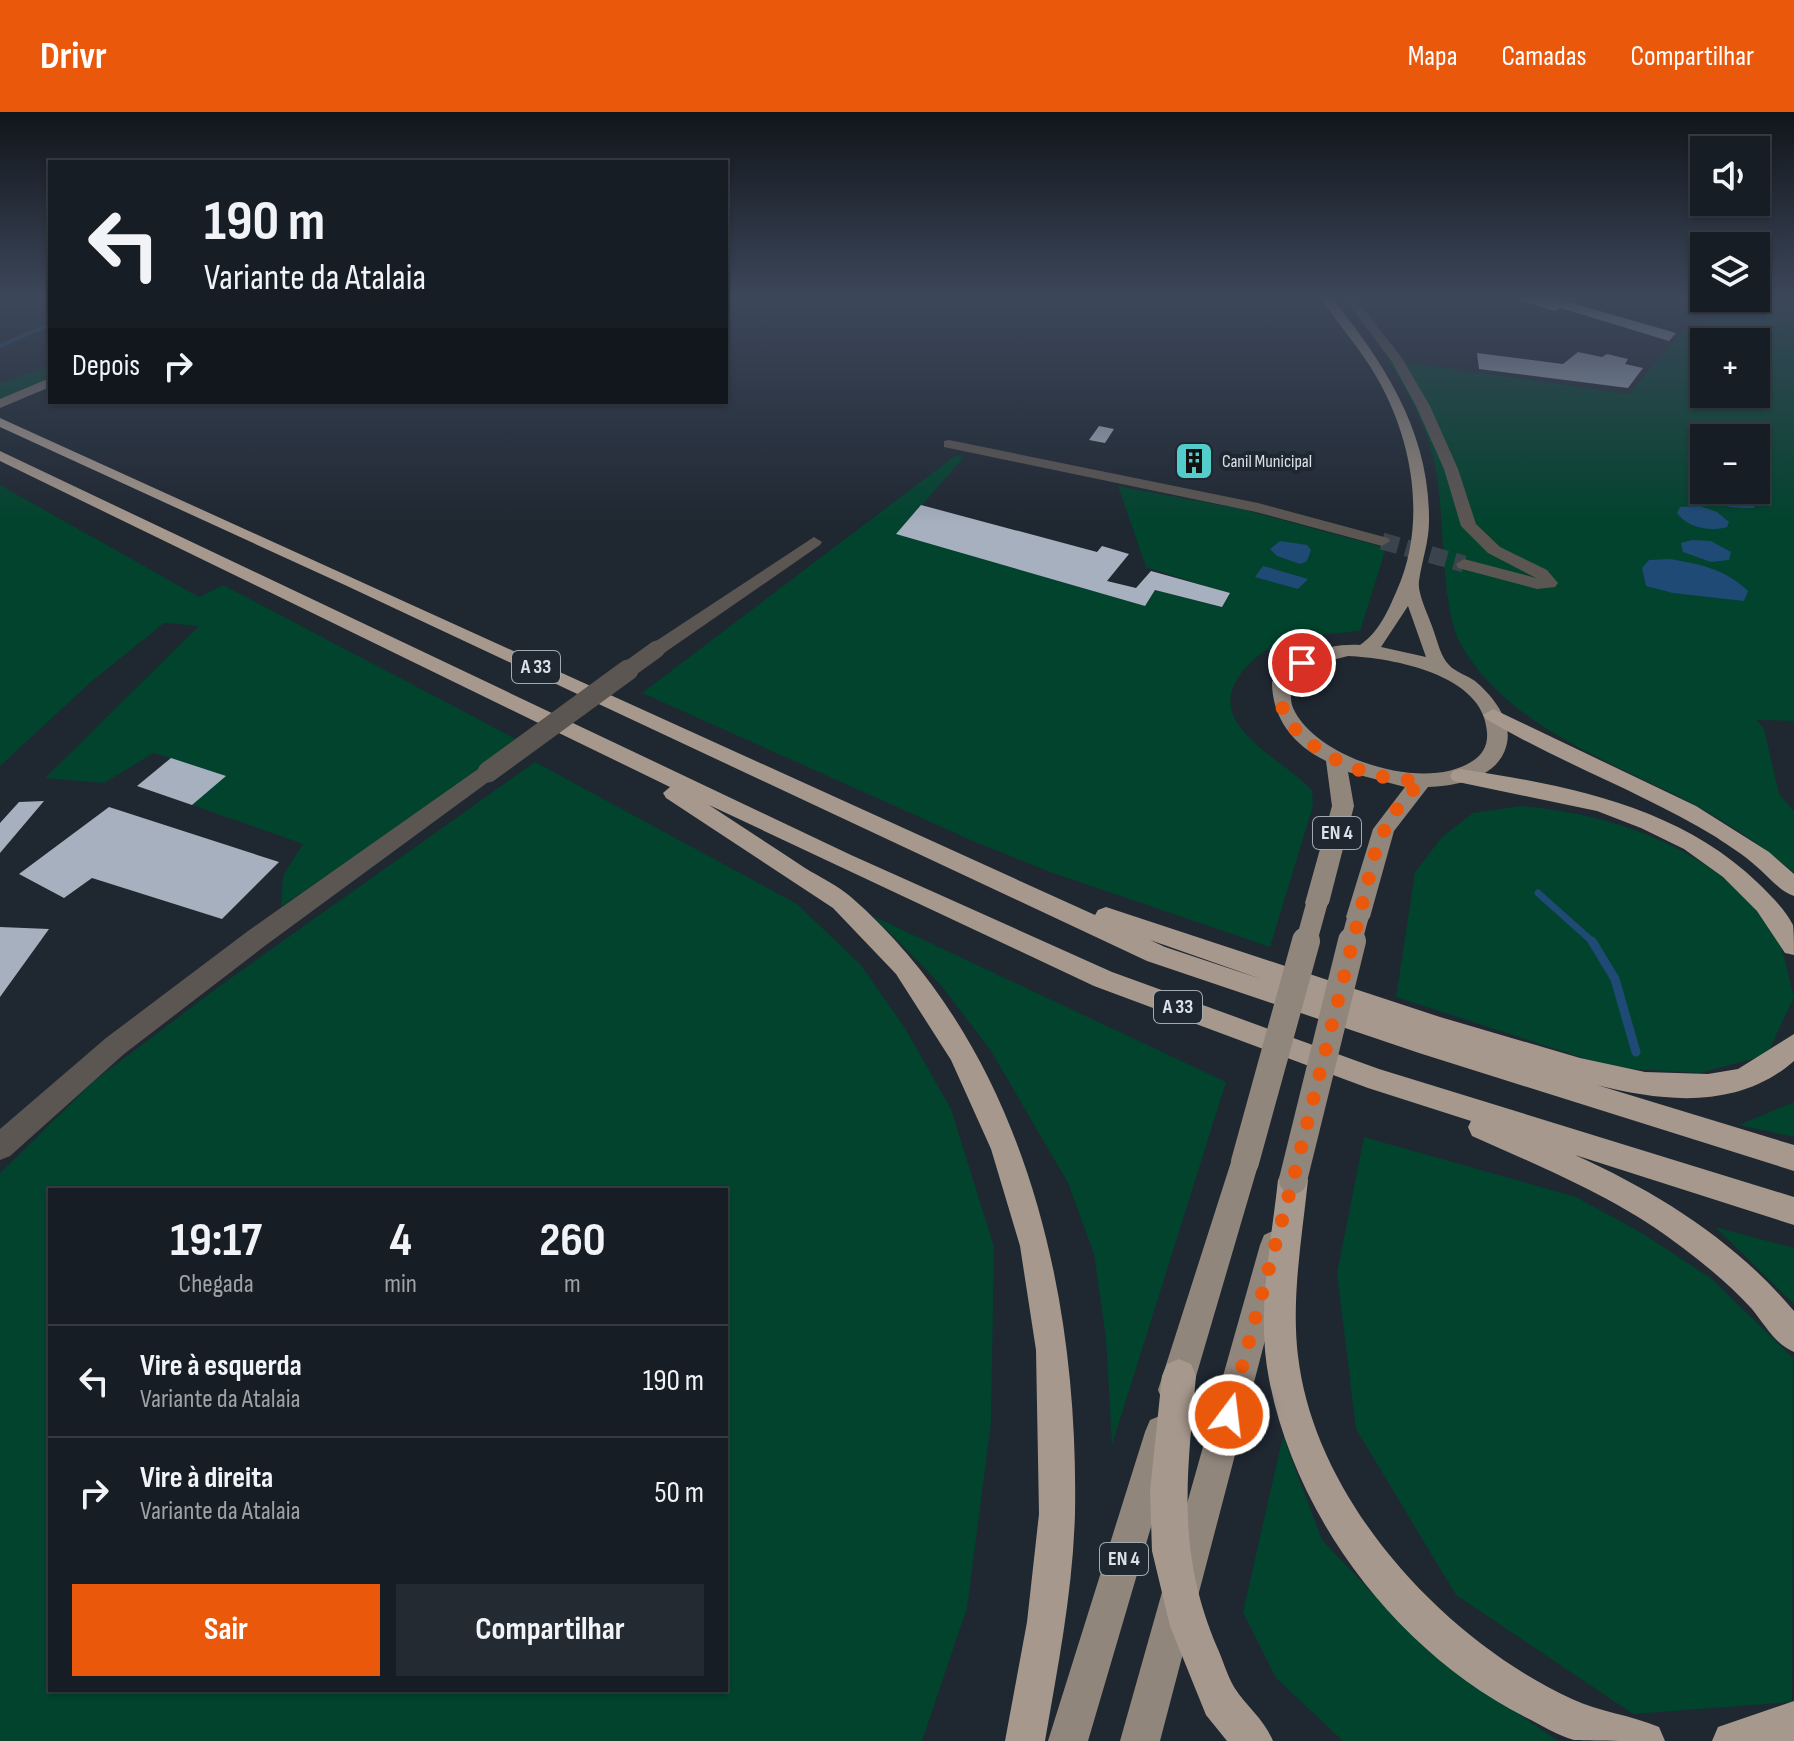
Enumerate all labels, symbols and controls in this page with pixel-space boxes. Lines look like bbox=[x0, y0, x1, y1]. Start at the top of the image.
text: Drivr bbox=[40, 34, 107, 79]
text: Mapa bbox=[1408, 40, 1457, 73]
text: Camadas bbox=[1501, 40, 1587, 73]
text: Compartilhar bbox=[1631, 40, 1754, 73]
map controls bbox=[1690, 136, 1770, 504]
button: sound bbox=[1690, 136, 1770, 216]
text: 190 m bbox=[204, 189, 325, 256]
icon: left bbox=[72, 192, 176, 296]
button: layers bbox=[1690, 232, 1770, 312]
text: Variante da Atalaia bbox=[204, 257, 426, 300]
button: + bbox=[1690, 328, 1770, 408]
icon: right bbox=[156, 344, 200, 388]
text: Depois bbox=[72, 348, 140, 384]
button: − bbox=[1690, 424, 1770, 504]
building icon: Canil Municipal bbox=[1173, 440, 1215, 482]
place label: Canil Municipal bbox=[1222, 451, 1312, 472]
pin bbox=[1268, 629, 1336, 697]
icon: arrive bbox=[1280, 641, 1324, 685]
road number: A 33 bbox=[512, 651, 560, 683]
road number: EN 4 bbox=[1313, 817, 1361, 849]
road number: A 33 bbox=[1154, 991, 1202, 1023]
text: 19:17 bbox=[170, 1212, 262, 1269]
text: 4 bbox=[389, 1212, 412, 1269]
text: 260 bbox=[539, 1212, 606, 1269]
text: Chegada bbox=[179, 1269, 254, 1300]
text: min bbox=[384, 1269, 417, 1300]
text: m bbox=[564, 1269, 581, 1300]
text: Vire à esquerda bbox=[140, 1348, 302, 1384]
icon: left bbox=[72, 1359, 116, 1403]
text: 190 m bbox=[643, 1363, 704, 1399]
position arrow bbox=[1187, 1373, 1271, 1457]
text: Variante da Atalaia bbox=[140, 1384, 301, 1415]
text: Vire à direita bbox=[140, 1460, 273, 1496]
icon: right bbox=[72, 1471, 116, 1515]
text: 50 m bbox=[655, 1475, 704, 1511]
text: Variante da Atalaia bbox=[140, 1496, 301, 1527]
road number: EN 4 bbox=[1100, 1543, 1148, 1575]
button: Sair bbox=[72, 1584, 380, 1676]
button: Compartilhar bbox=[396, 1584, 704, 1676]

